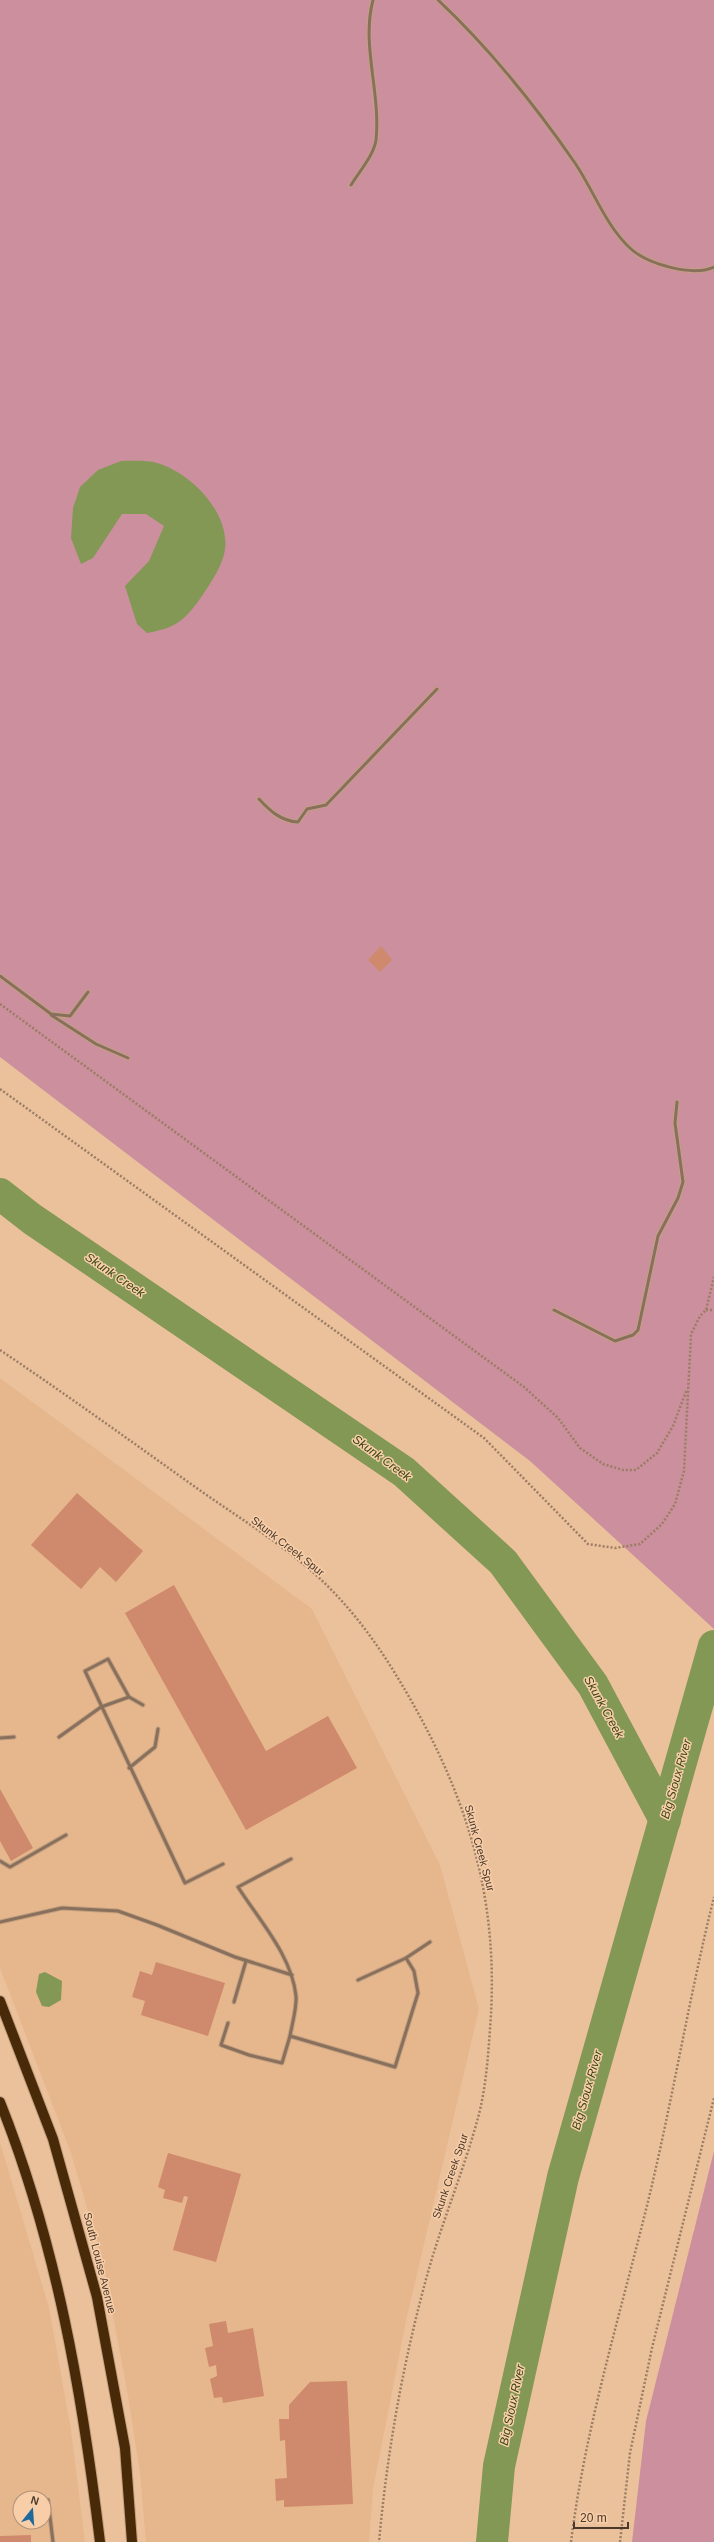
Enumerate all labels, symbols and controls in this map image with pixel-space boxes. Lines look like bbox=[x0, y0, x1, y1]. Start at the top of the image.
water label: Skunk Creek bbox=[83, 1250, 148, 1301]
water label: Skunk Creek bbox=[350, 1432, 415, 1484]
street label: Skunk Creek Spur bbox=[249, 1514, 327, 1578]
water label: Skunk Creek bbox=[581, 1674, 627, 1741]
water label: Big Sioux River bbox=[658, 1737, 694, 1820]
street label: Skunk Creek Spur bbox=[463, 1803, 497, 1893]
water label: Big Sioux River bbox=[569, 2048, 605, 2131]
street label: Skunk Creek Spur bbox=[430, 2132, 470, 2220]
street label: South Louise Avenue bbox=[82, 2211, 118, 2315]
water label: Big Sioux River bbox=[497, 2362, 528, 2447]
north arrow bbox=[12, 2490, 52, 2530]
text: N bbox=[29, 2494, 41, 2507]
scale bar bbox=[574, 2504, 628, 2530]
text: 20 m bbox=[580, 2511, 607, 2525]

